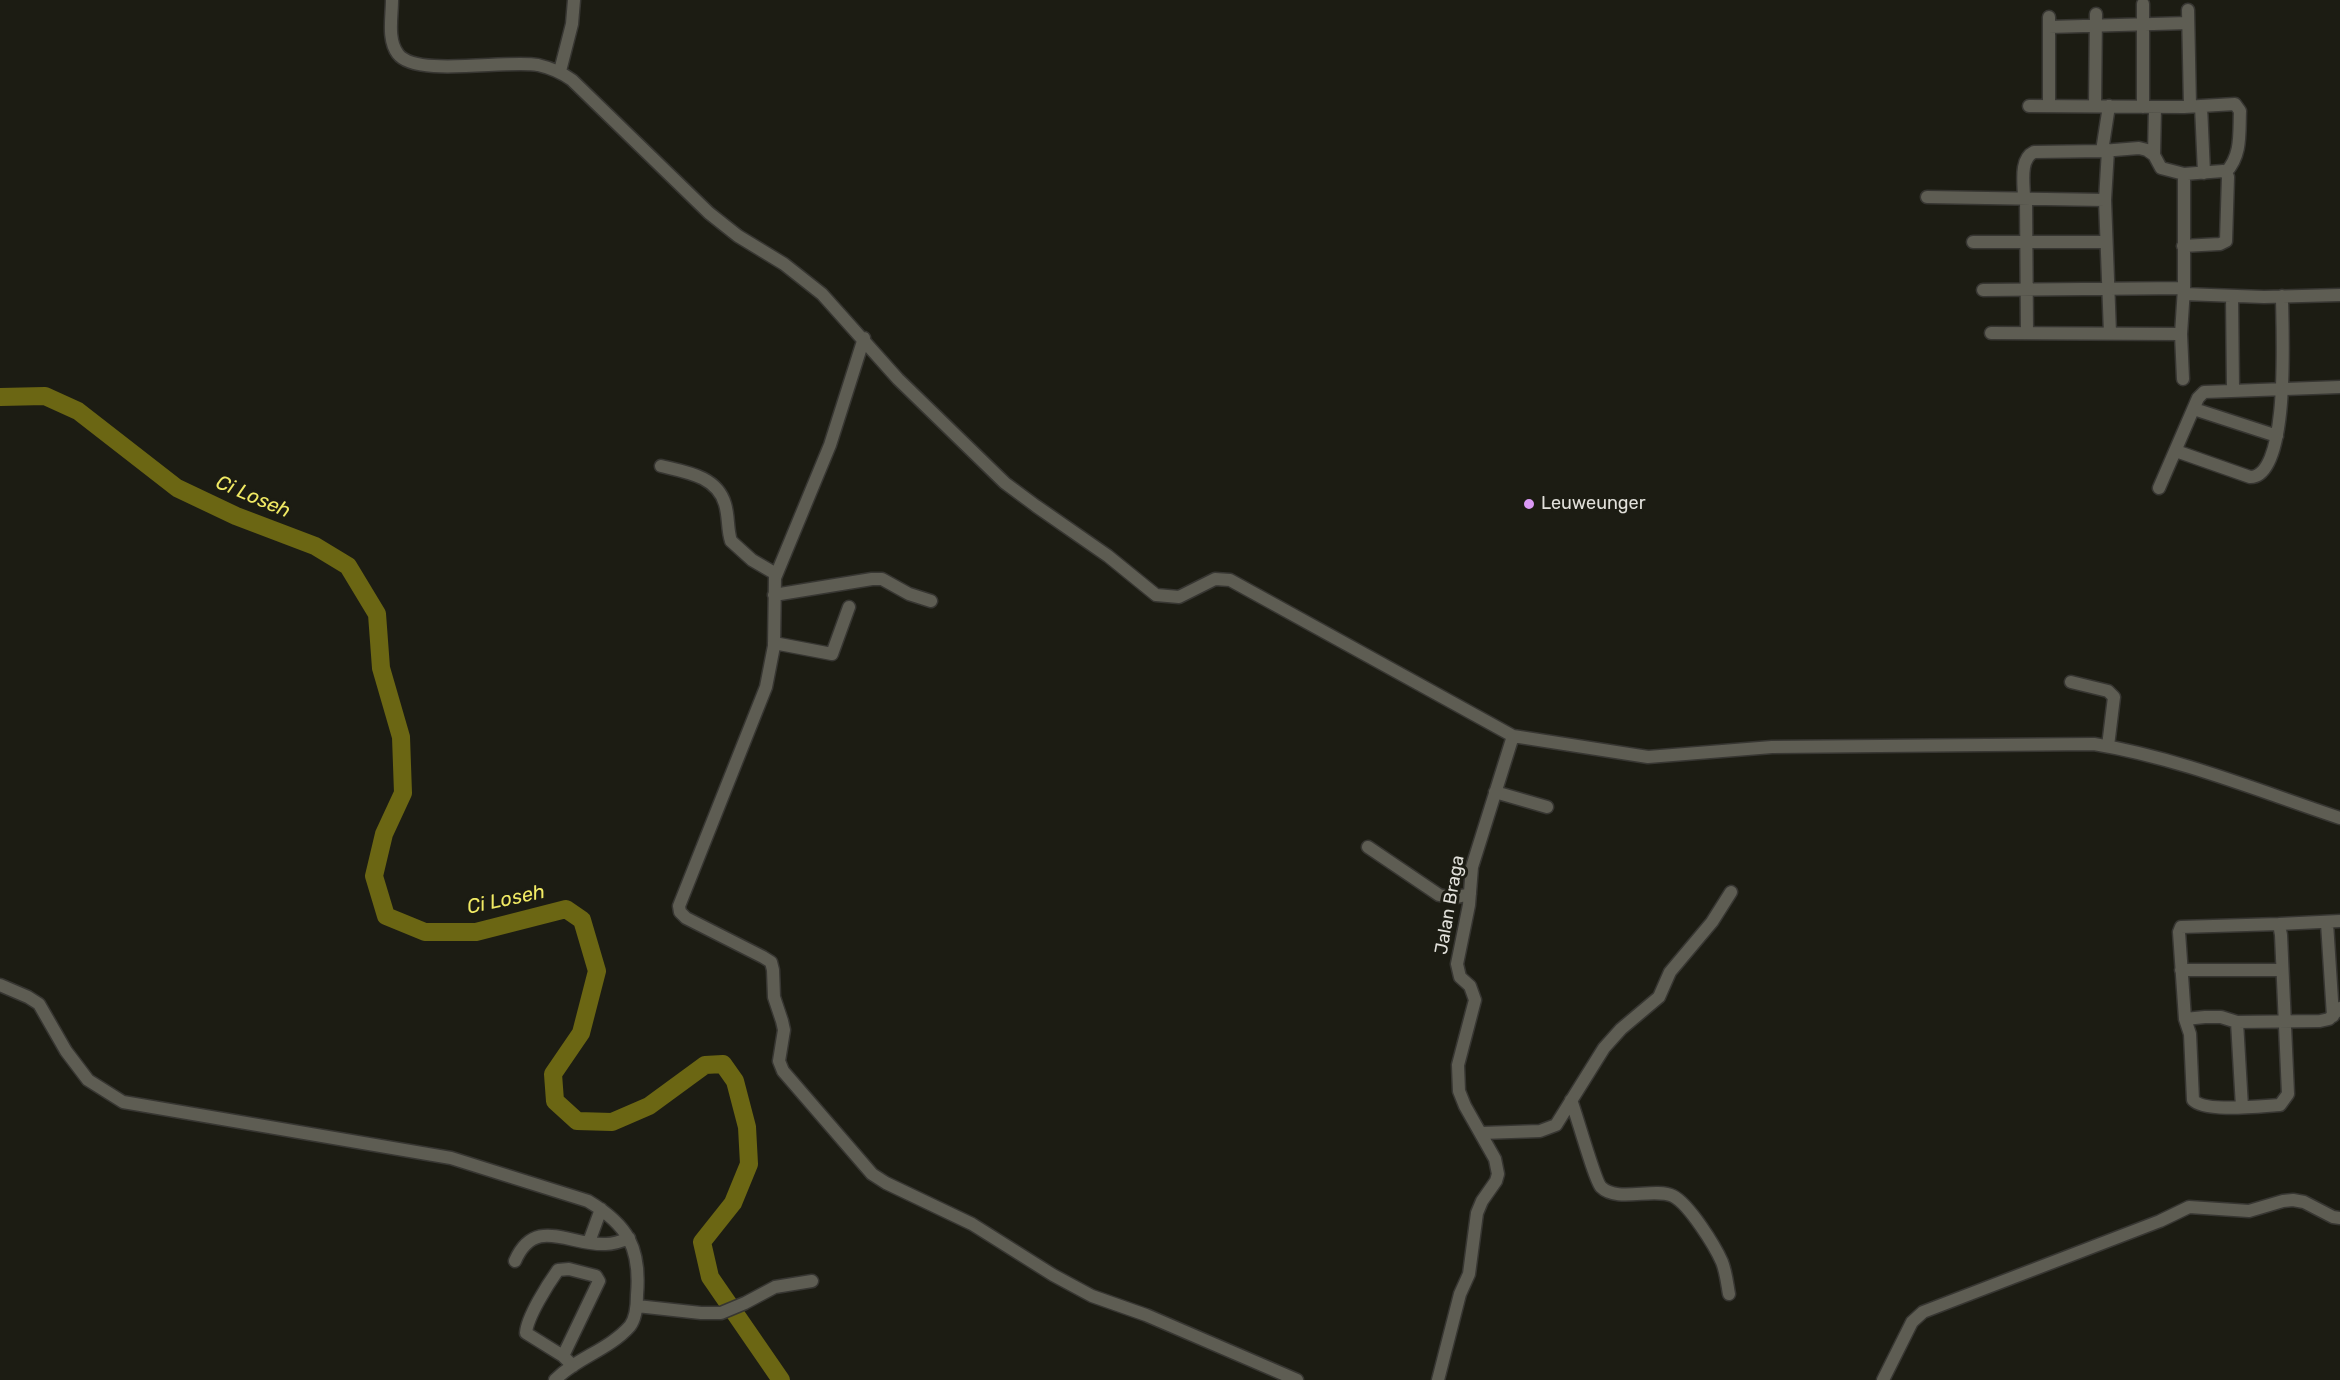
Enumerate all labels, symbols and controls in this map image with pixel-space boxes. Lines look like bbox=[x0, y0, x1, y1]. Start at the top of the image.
water label: Ci Loseh bbox=[212, 471, 294, 523]
place label: Leuweunger bbox=[1541, 493, 1646, 515]
marker: Leuweunger bbox=[1522, 497, 1536, 511]
street label: Jalan Braga bbox=[1431, 854, 1469, 956]
water label: Ci Loseh bbox=[465, 880, 547, 920]

